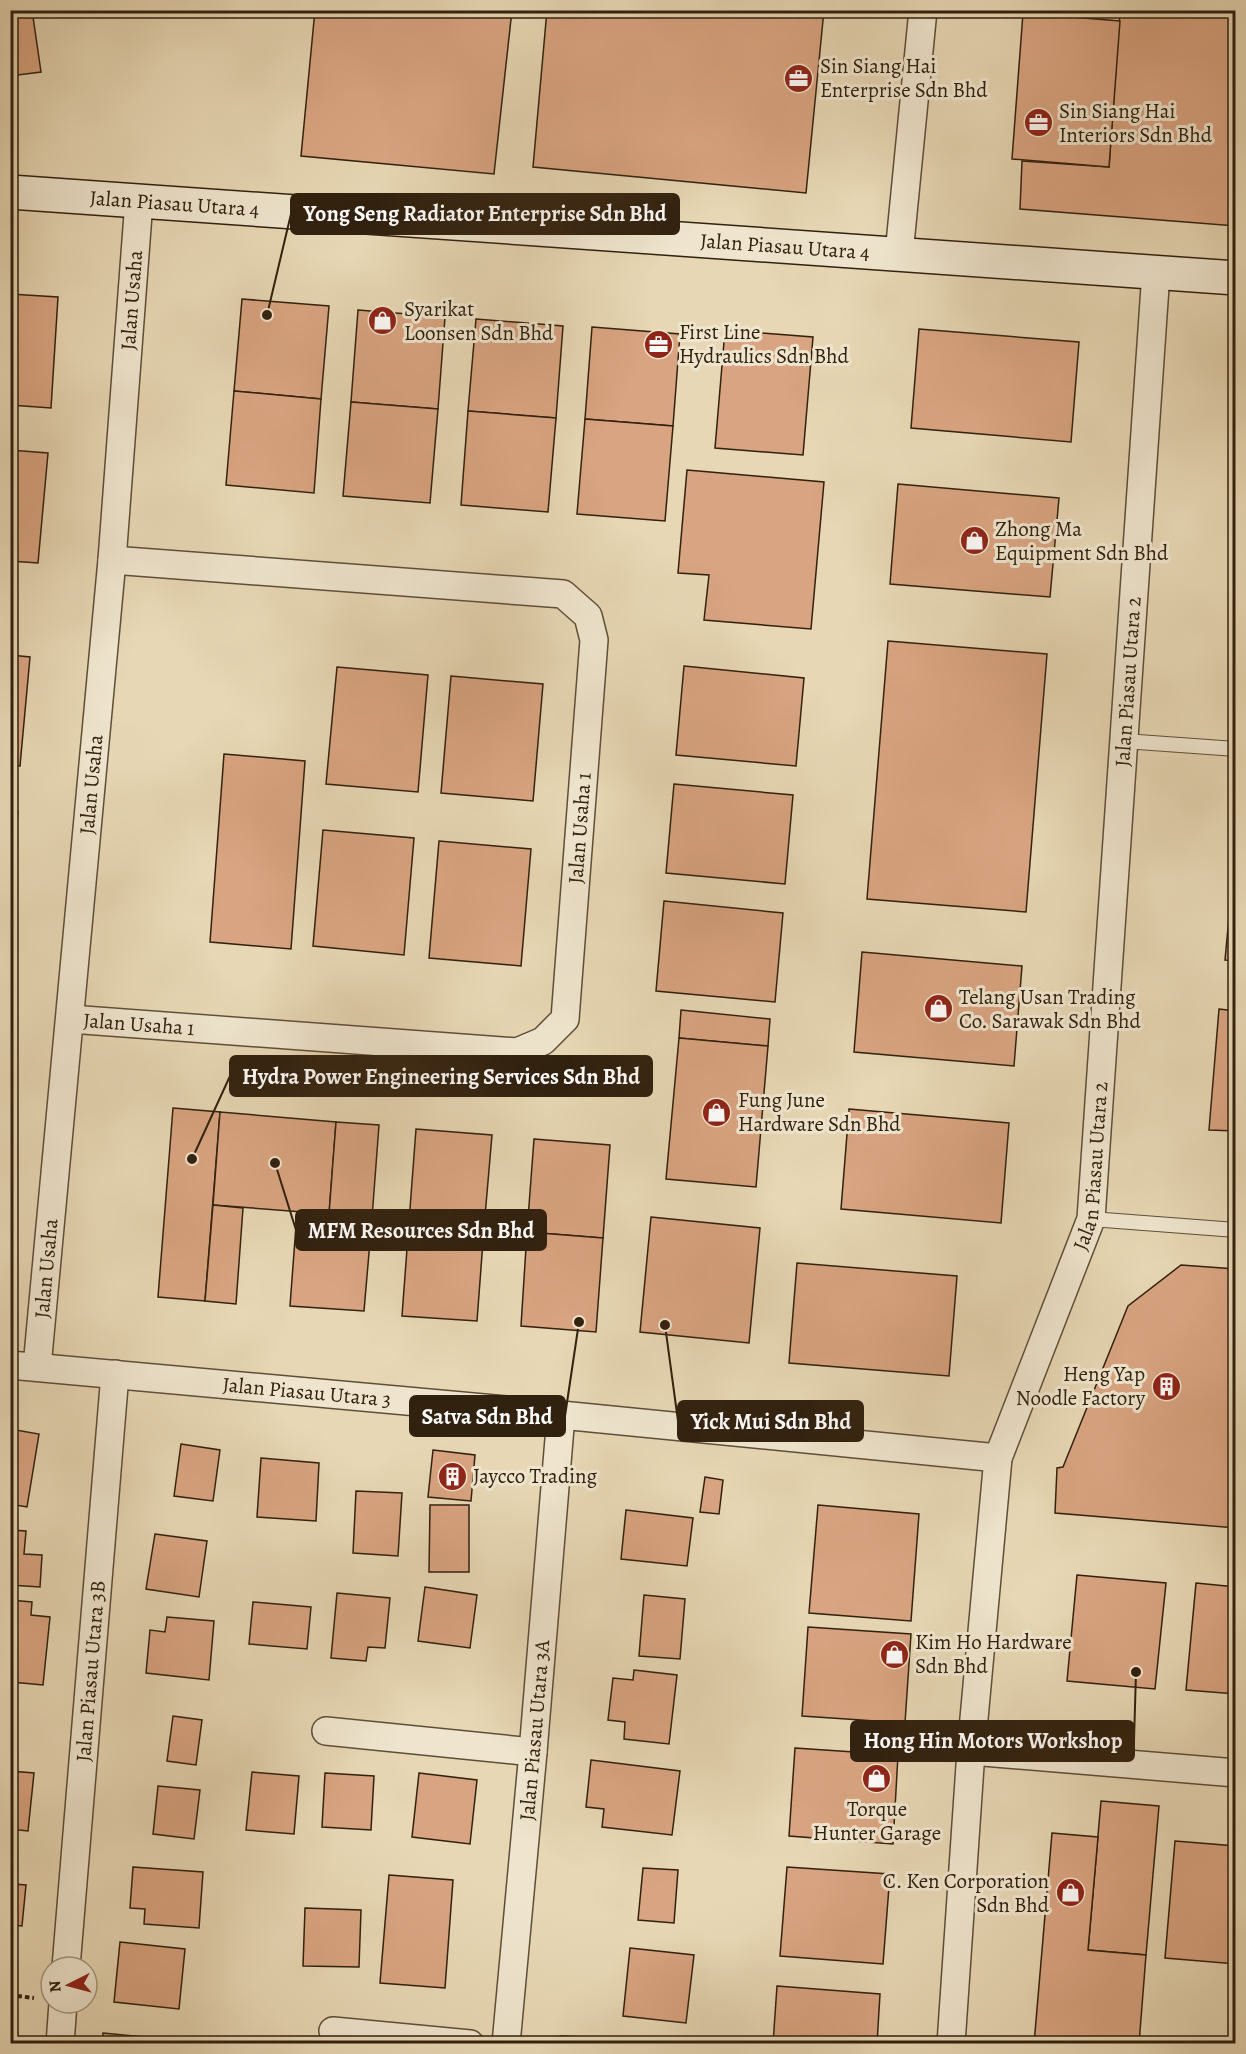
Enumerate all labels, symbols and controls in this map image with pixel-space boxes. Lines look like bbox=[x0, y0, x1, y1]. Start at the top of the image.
place label: Sin Siang Hai Enterprise Sdn Bhd bbox=[820, 52, 988, 104]
office icon: Sin Siang Hai Enterprise Sdn Bhd bbox=[783, 62, 815, 94]
place label: Sin Siang Hai Interiors Sdn Bhd bbox=[1059, 97, 1213, 149]
office icon: Sin Siang Hai Interiors Sdn Bhd bbox=[1022, 107, 1054, 139]
street label: Jalan Piasau Utara 4 bbox=[89, 184, 260, 223]
callout: Yong Seng Radiator Enterprise Sdn Bhd bbox=[291, 194, 679, 234]
text: Yong Seng Radiator Enterprise Sdn Bhd bbox=[302, 199, 667, 229]
street label: Jalan Piasau Utara 4 bbox=[699, 226, 871, 266]
street label: Jalan Usaha bbox=[114, 249, 149, 351]
place label: Syarikat Loonsen Sdn Bhd bbox=[404, 295, 554, 347]
shop icon: Syarikat Loonsen Sdn Bhd bbox=[367, 305, 399, 337]
place label: First Line Hydraulics Sdn Bhd bbox=[679, 318, 849, 370]
office icon: First Line Hydraulics Sdn Bhd bbox=[642, 328, 674, 360]
place label: Zhong Ma Equipment Sdn Bhd bbox=[995, 515, 1169, 567]
shop icon: Zhong Ma Equipment Sdn Bhd bbox=[958, 525, 990, 557]
street label: Jalan Piasau Utara 2 bbox=[1108, 596, 1148, 768]
street label: Jalan Usaha bbox=[73, 733, 110, 836]
street label: Jalan Usaha 1 bbox=[561, 771, 598, 885]
place label: Telang Usan Trading Co. Sarawak Sdn Bhd bbox=[959, 983, 1141, 1035]
shop icon: Telang Usan Trading Co. Sarawak Sdn Bhd bbox=[922, 993, 954, 1025]
street label: Jalan Usaha 1 bbox=[82, 1006, 195, 1042]
callout: Hydra Power Engineering Services Sdn Bhd bbox=[230, 1056, 652, 1096]
text: Hydra Power Engineering Services Sdn Bhd bbox=[242, 1062, 640, 1092]
street label: Jalan Piasau Utara 2 bbox=[1066, 1081, 1114, 1254]
place label: Fung June Hardware Sdn Bhd bbox=[738, 1086, 901, 1138]
shop icon: Fung June Hardware Sdn Bhd bbox=[701, 1096, 733, 1128]
callout: MFM Resources Sdn Bhd bbox=[296, 1210, 546, 1250]
text: MFM Resources Sdn Bhd bbox=[308, 1216, 534, 1246]
street label: Jalan Usaha bbox=[28, 1217, 65, 1320]
place label: Heng Yap Noodle Factory bbox=[1016, 1360, 1146, 1412]
street label: Jalan Piasau Utara 3 bbox=[221, 1370, 392, 1414]
building icon: Heng Yap Noodle Factory bbox=[1150, 1370, 1182, 1402]
callout: Satva Sdn Bhd bbox=[410, 1396, 565, 1436]
callout: Yick Mui Sdn Bhd bbox=[678, 1401, 863, 1441]
text: Satva Sdn Bhd bbox=[422, 1402, 553, 1432]
text: Yick Mui Sdn Bhd bbox=[690, 1407, 851, 1437]
building icon: Jaycco Trading bbox=[436, 1460, 468, 1492]
place label: Jaycco Trading bbox=[473, 1462, 598, 1490]
street label: Jalan Piasau Utara 3B bbox=[69, 1579, 112, 1763]
place label: Kim Ho Hardware Sdn Bhd bbox=[915, 1628, 1072, 1680]
street label: Jalan Piasau Utara 3A bbox=[513, 1638, 556, 1822]
shop icon: Kim Ho Hardware Sdn Bhd bbox=[878, 1638, 910, 1670]
callout: Hong Hin Motors Workshop bbox=[851, 1721, 1134, 1761]
text: Hong Hin Motors Workshop bbox=[863, 1726, 1123, 1756]
shop icon: Torque Hunter Garage bbox=[861, 1762, 893, 1794]
place label: Torque Hunter Garage bbox=[813, 1795, 941, 1847]
place label: C. Ken Corporation Sdn Bhd bbox=[883, 1867, 1050, 1919]
shop icon: C. Ken Corporation Sdn Bhd bbox=[1054, 1877, 1086, 1909]
north arrow bbox=[39, 1955, 99, 2015]
text: N bbox=[43, 1979, 67, 1993]

